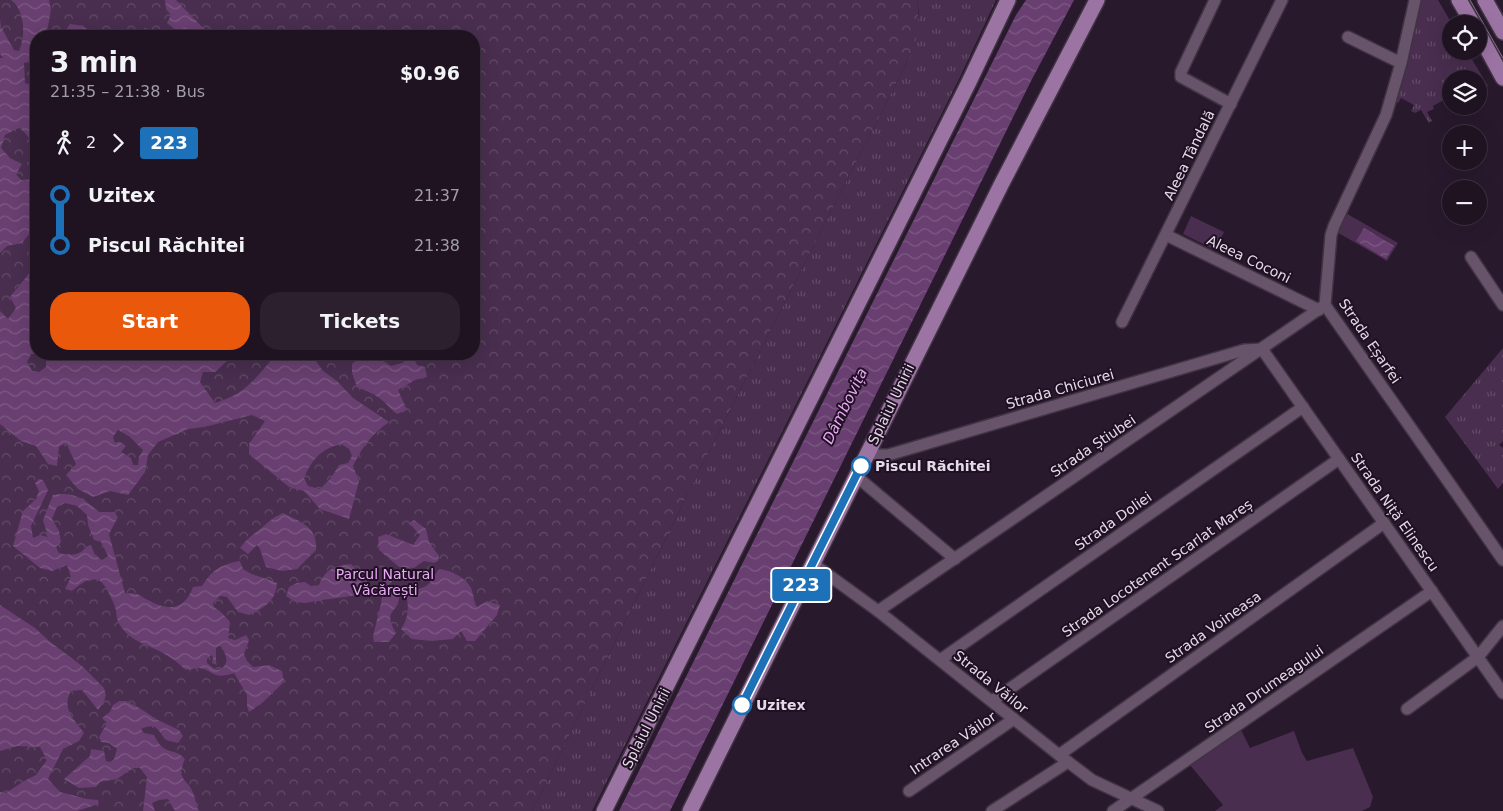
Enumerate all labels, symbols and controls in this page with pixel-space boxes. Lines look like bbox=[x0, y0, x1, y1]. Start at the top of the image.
map controls bbox=[1442, 15, 1487, 225]
button: locate bbox=[1442, 15, 1487, 60]
text: 3 min bbox=[50, 46, 138, 79]
text: $0.96 bbox=[400, 62, 460, 84]
button: layers bbox=[1442, 70, 1487, 115]
text: 21:35 – 21:38 · Bus bbox=[50, 82, 205, 101]
street label: Aleea Tândală bbox=[1160, 107, 1218, 203]
button: + bbox=[1442, 125, 1487, 170]
icon: walk bbox=[50, 129, 78, 157]
icon: forward bbox=[104, 129, 132, 157]
text: 223 bbox=[150, 132, 188, 153]
text: 2 bbox=[86, 133, 96, 152]
button: − bbox=[1442, 180, 1487, 225]
text: Uzitex bbox=[88, 184, 155, 206]
text: 21:37 bbox=[414, 186, 460, 205]
street label: Aleea Coconi bbox=[1205, 232, 1293, 286]
text: Piscul Răchitei bbox=[88, 234, 245, 256]
text: 21:38 bbox=[414, 236, 460, 255]
button: Start bbox=[50, 292, 250, 350]
button: Tickets bbox=[260, 292, 460, 350]
street label: Strada Eșarfei bbox=[1335, 296, 1404, 387]
street label: Splaiul Unirii bbox=[865, 361, 917, 447]
water label: Dâmbovița bbox=[819, 365, 871, 447]
street label: Strada Chiciurei bbox=[1004, 366, 1116, 412]
street label: Strada Știubei bbox=[1047, 412, 1139, 481]
street label: Strada Niță Elinescu bbox=[1347, 449, 1442, 575]
marker: Piscul Răchitei bbox=[851, 456, 871, 476]
place label: Piscul Răchitei bbox=[875, 458, 991, 474]
street label: Strada Doliei bbox=[1071, 489, 1155, 553]
street label: Strada Locotenent Scarlat Mareș bbox=[1059, 496, 1256, 641]
park label: Parcul Natural Văcărești bbox=[336, 566, 434, 599]
line badge: 223 bbox=[772, 569, 830, 601]
text: 223 bbox=[782, 574, 820, 595]
street label: Strada Voineasa bbox=[1162, 588, 1264, 666]
street label: Strada Drumeagului bbox=[1202, 642, 1326, 736]
street label: Strada Văilor bbox=[951, 647, 1032, 717]
street label: Splaiul Unirii bbox=[619, 685, 673, 771]
marker: Uzitex bbox=[732, 695, 752, 715]
place label: Uzitex bbox=[756, 697, 806, 713]
street label: Intrarea Văilor bbox=[907, 708, 999, 778]

